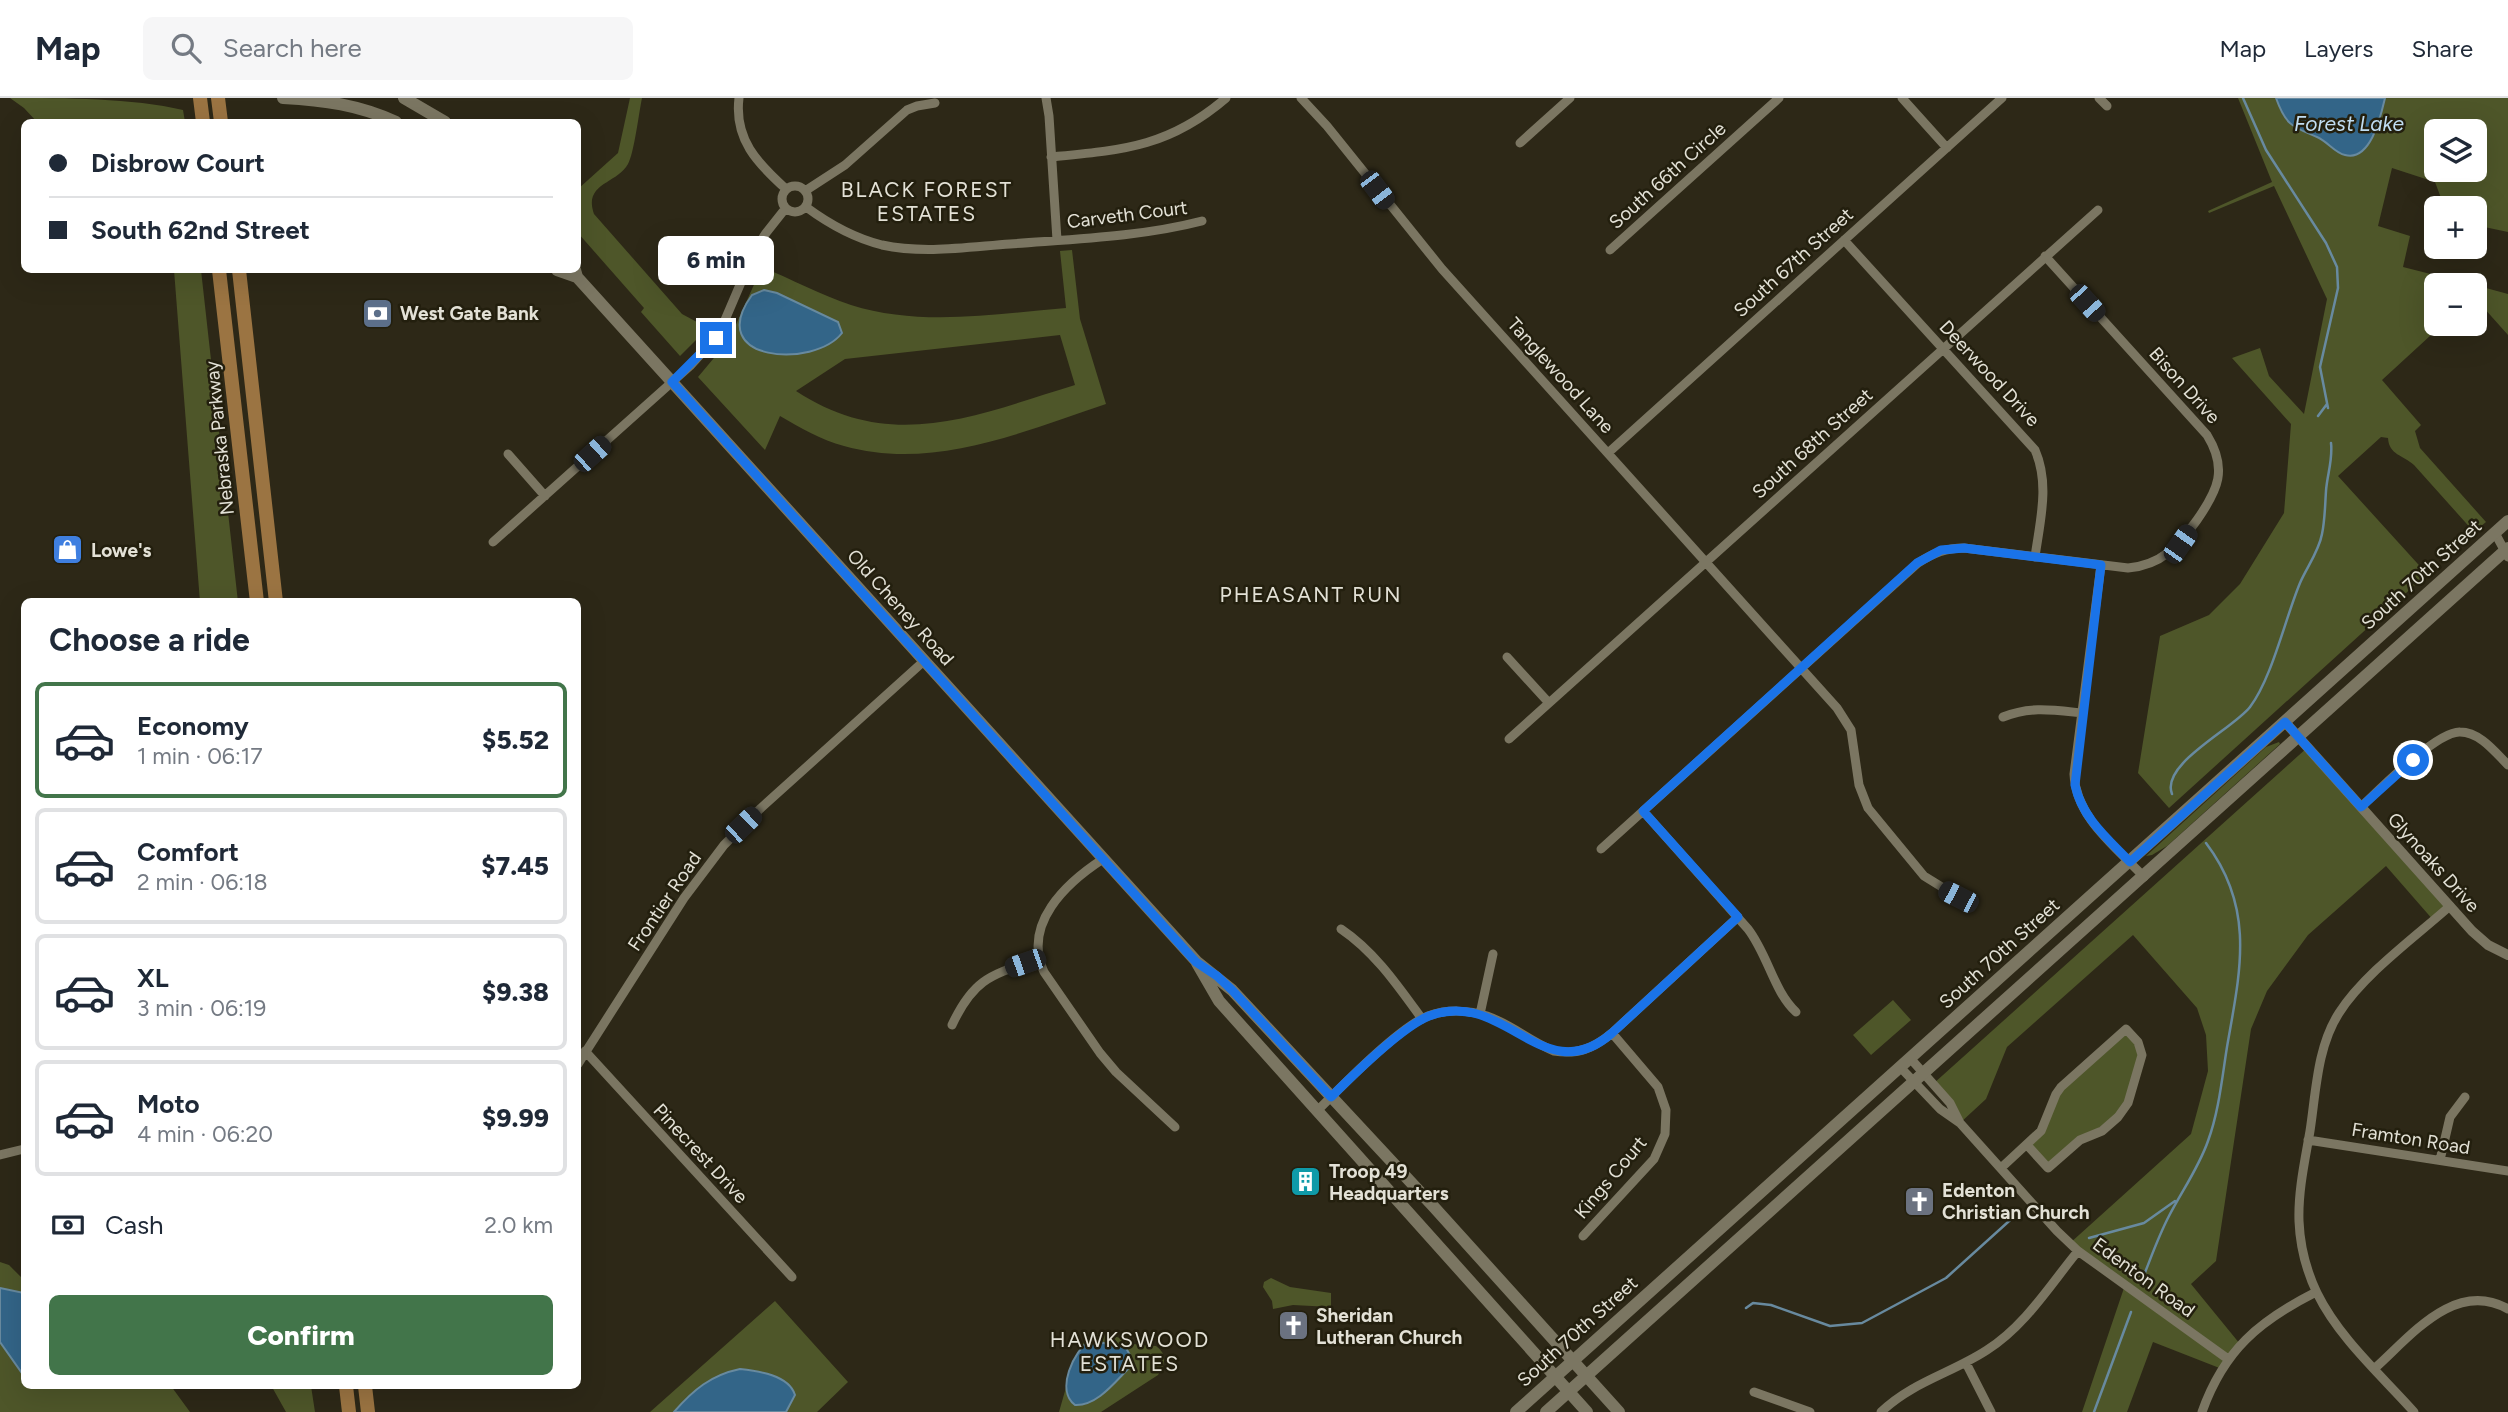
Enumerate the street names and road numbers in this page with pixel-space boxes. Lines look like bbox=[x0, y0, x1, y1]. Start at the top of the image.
street label: South 66th Circle bbox=[1604, 117, 1730, 234]
street label: Carveth Court bbox=[1065, 196, 1189, 233]
street label: South 67th Street bbox=[1729, 203, 1858, 322]
street label: Tanglewood Lane bbox=[1503, 313, 1619, 438]
street label: Deerwood Drive bbox=[1935, 316, 2045, 431]
street label: Bison Drive bbox=[2144, 342, 2225, 428]
street label: Nebraska Parkway bbox=[200, 360, 239, 516]
street label: South 68th Street bbox=[1747, 383, 1877, 503]
street label: South 70th Street bbox=[2356, 514, 2486, 634]
street label: Old Cheney Road bbox=[842, 544, 959, 670]
street label: Glynoaks Drive bbox=[2383, 808, 2485, 917]
street label: Frontier Road bbox=[623, 847, 706, 955]
street label: South 70th Street bbox=[1934, 893, 2064, 1013]
street label: Pinecrest Drive bbox=[649, 1099, 753, 1208]
street label: Framton Road bbox=[2350, 1118, 2472, 1159]
street label: Kings Court bbox=[1569, 1132, 1651, 1223]
street label: Edenton Road bbox=[2088, 1233, 2199, 1322]
street label: South 70th Street bbox=[1512, 1271, 1642, 1391]

